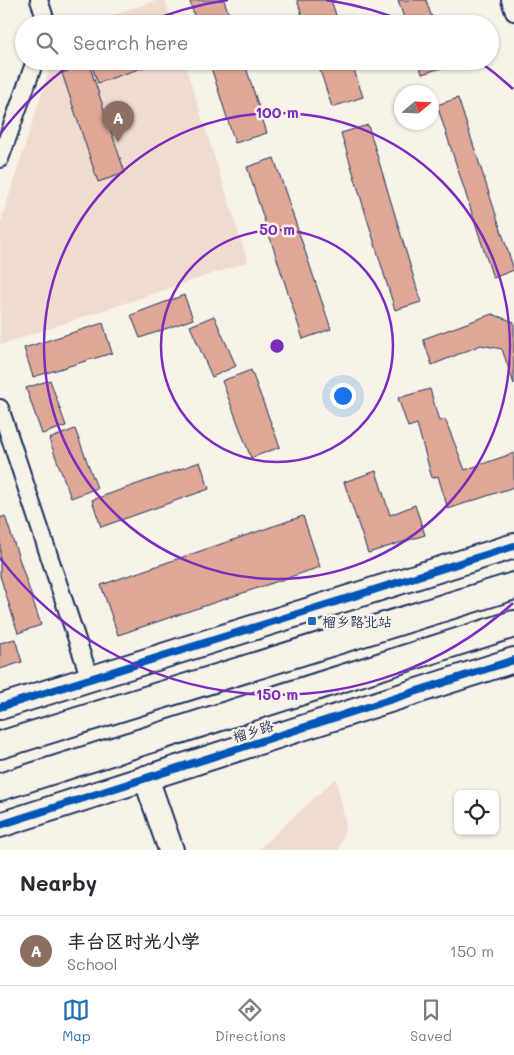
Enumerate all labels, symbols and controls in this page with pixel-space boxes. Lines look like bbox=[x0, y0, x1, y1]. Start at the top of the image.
search box bbox=[15, 15, 499, 70]
icon: search bbox=[33, 29, 61, 57]
text: Search here bbox=[73, 30, 189, 55]
north arrow bbox=[394, 85, 439, 130]
pin: A bbox=[102, 101, 134, 142]
text: 100 m bbox=[255, 102, 299, 122]
text: 50 m bbox=[259, 219, 295, 239]
centre of rings bbox=[268, 337, 286, 355]
your location bbox=[330, 383, 356, 409]
place label: 榴乡路北站 bbox=[322, 612, 392, 631]
marker: 榴乡路北站 bbox=[306, 615, 318, 627]
text: 150 m bbox=[256, 684, 298, 704]
street label: 榴乡路 bbox=[230, 715, 276, 747]
map controls bbox=[454, 790, 499, 835]
button: locate bbox=[454, 790, 499, 835]
text: Nearby bbox=[20, 869, 97, 896]
text: 丰台区时光小学 bbox=[67, 928, 200, 953]
text: A bbox=[30, 940, 42, 961]
text: 150 m bbox=[450, 940, 494, 961]
text: School bbox=[67, 953, 117, 974]
tab: Map bbox=[62, 996, 91, 1045]
tab: Directions bbox=[215, 996, 286, 1045]
tab: Saved bbox=[410, 996, 452, 1045]

